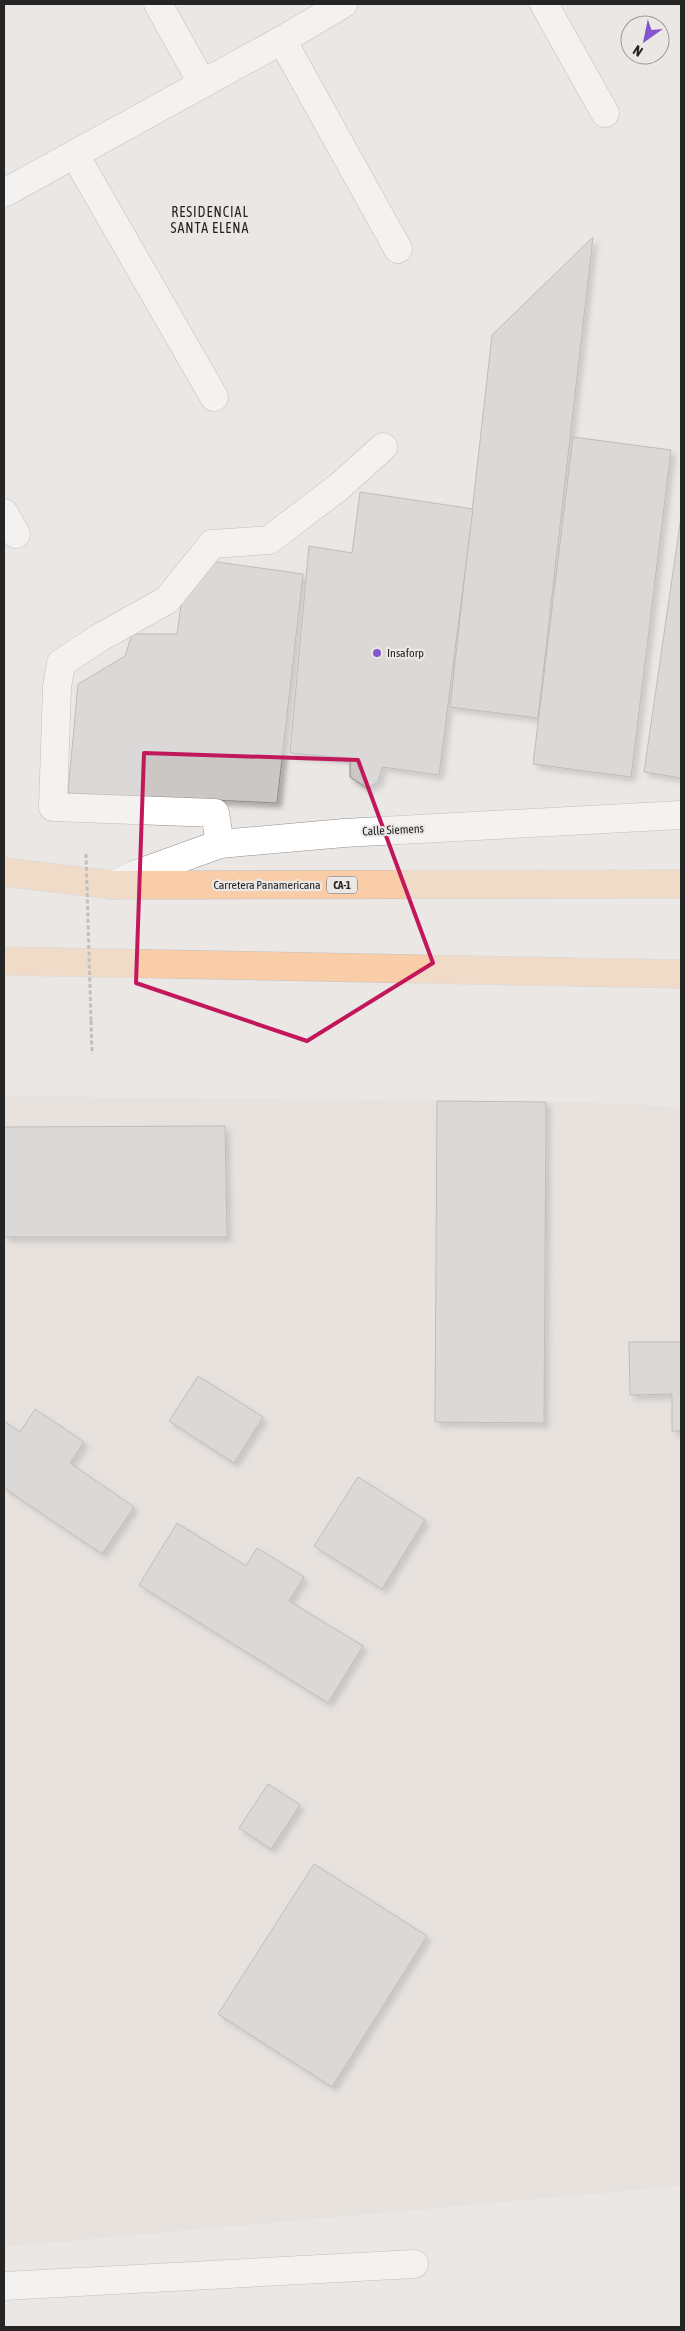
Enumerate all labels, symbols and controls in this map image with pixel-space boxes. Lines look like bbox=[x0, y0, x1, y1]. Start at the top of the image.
north arrow bbox=[620, 15, 670, 65]
text: N bbox=[630, 42, 646, 60]
district label: RESIDENCIAL SANTA ELENA bbox=[171, 204, 249, 236]
place label: Insaforp bbox=[387, 646, 424, 660]
marker: Insaforp bbox=[371, 647, 383, 659]
street label: Calle Siemens bbox=[362, 821, 424, 839]
road number: CA-1 bbox=[327, 876, 357, 894]
street label: Carretera Panamericana bbox=[213, 878, 321, 892]

